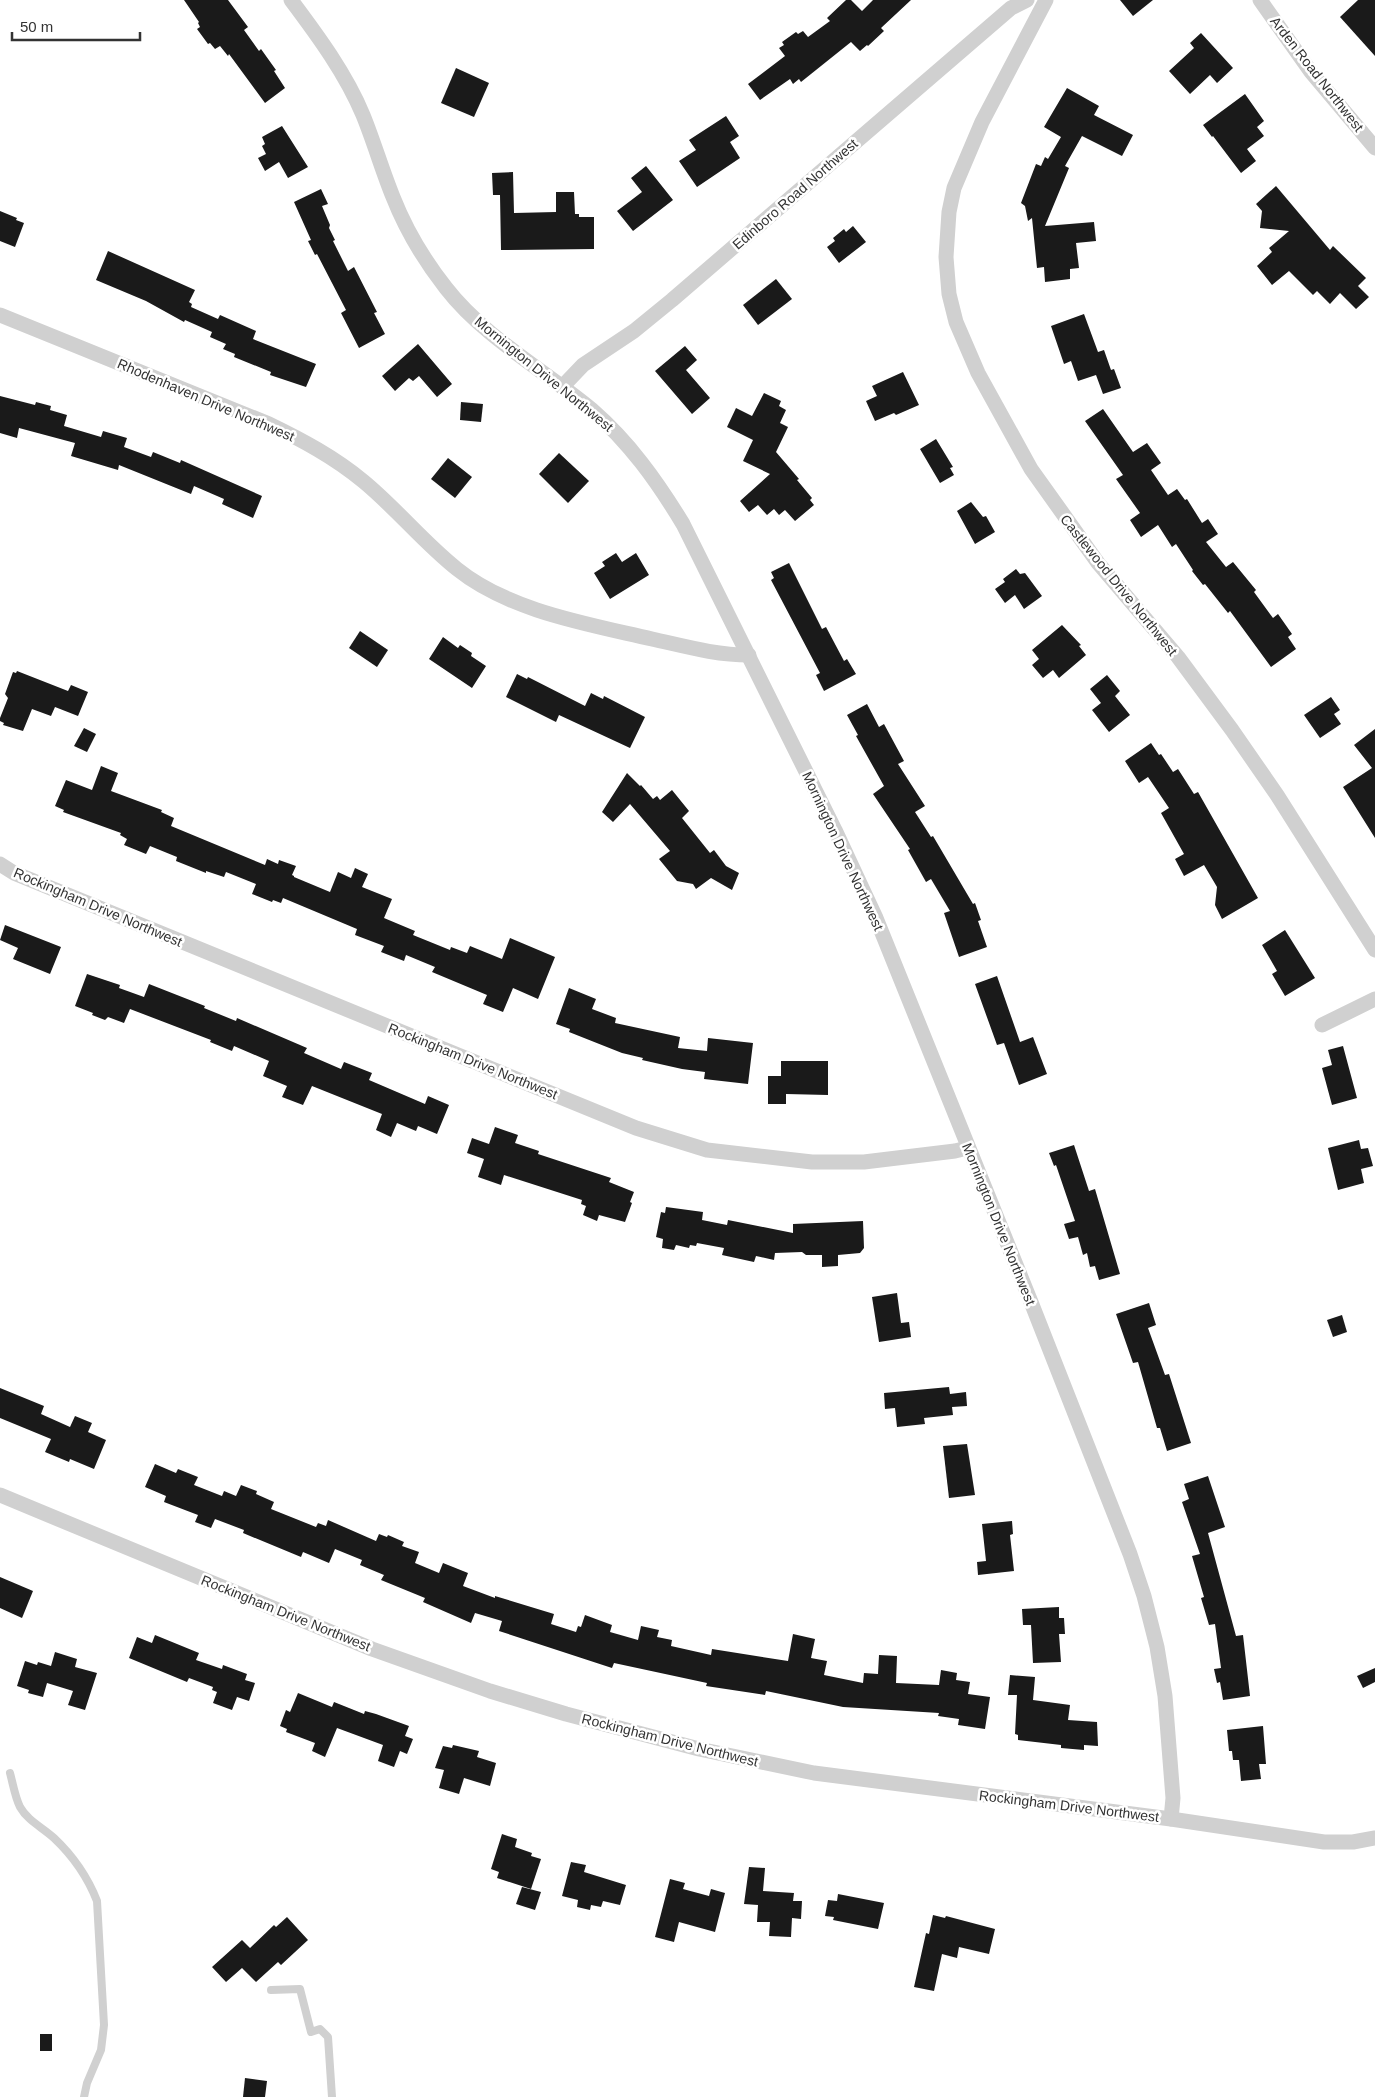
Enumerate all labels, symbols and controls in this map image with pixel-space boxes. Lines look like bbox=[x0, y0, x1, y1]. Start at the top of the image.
scale bar bbox=[12, 10, 140, 42]
street label: Arden Road Northwest bbox=[1267, 13, 1367, 135]
text: 50 m bbox=[20, 18, 53, 35]
street label: Edinboro Road Northwest bbox=[729, 135, 861, 253]
street label: Mornington Drive Northwest bbox=[472, 313, 617, 435]
street label: Rhodenhaven Drive Northwest bbox=[115, 355, 297, 445]
street label: Castlewood Drive Northwest bbox=[1057, 511, 1181, 659]
street label: Mornington Drive Northwest bbox=[799, 769, 887, 933]
street label: Rockingham Drive Northwest bbox=[11, 864, 185, 950]
street label: Rockingham Drive Northwest bbox=[386, 1020, 560, 1102]
street label: Mornington Drive Northwest bbox=[959, 1141, 1039, 1308]
street label: Rockingham Drive Northwest bbox=[199, 1572, 373, 1654]
street label: Rockingham Drive Northwest bbox=[580, 1710, 760, 1770]
street label: Rockingham Drive Northwest bbox=[978, 1787, 1160, 1825]

